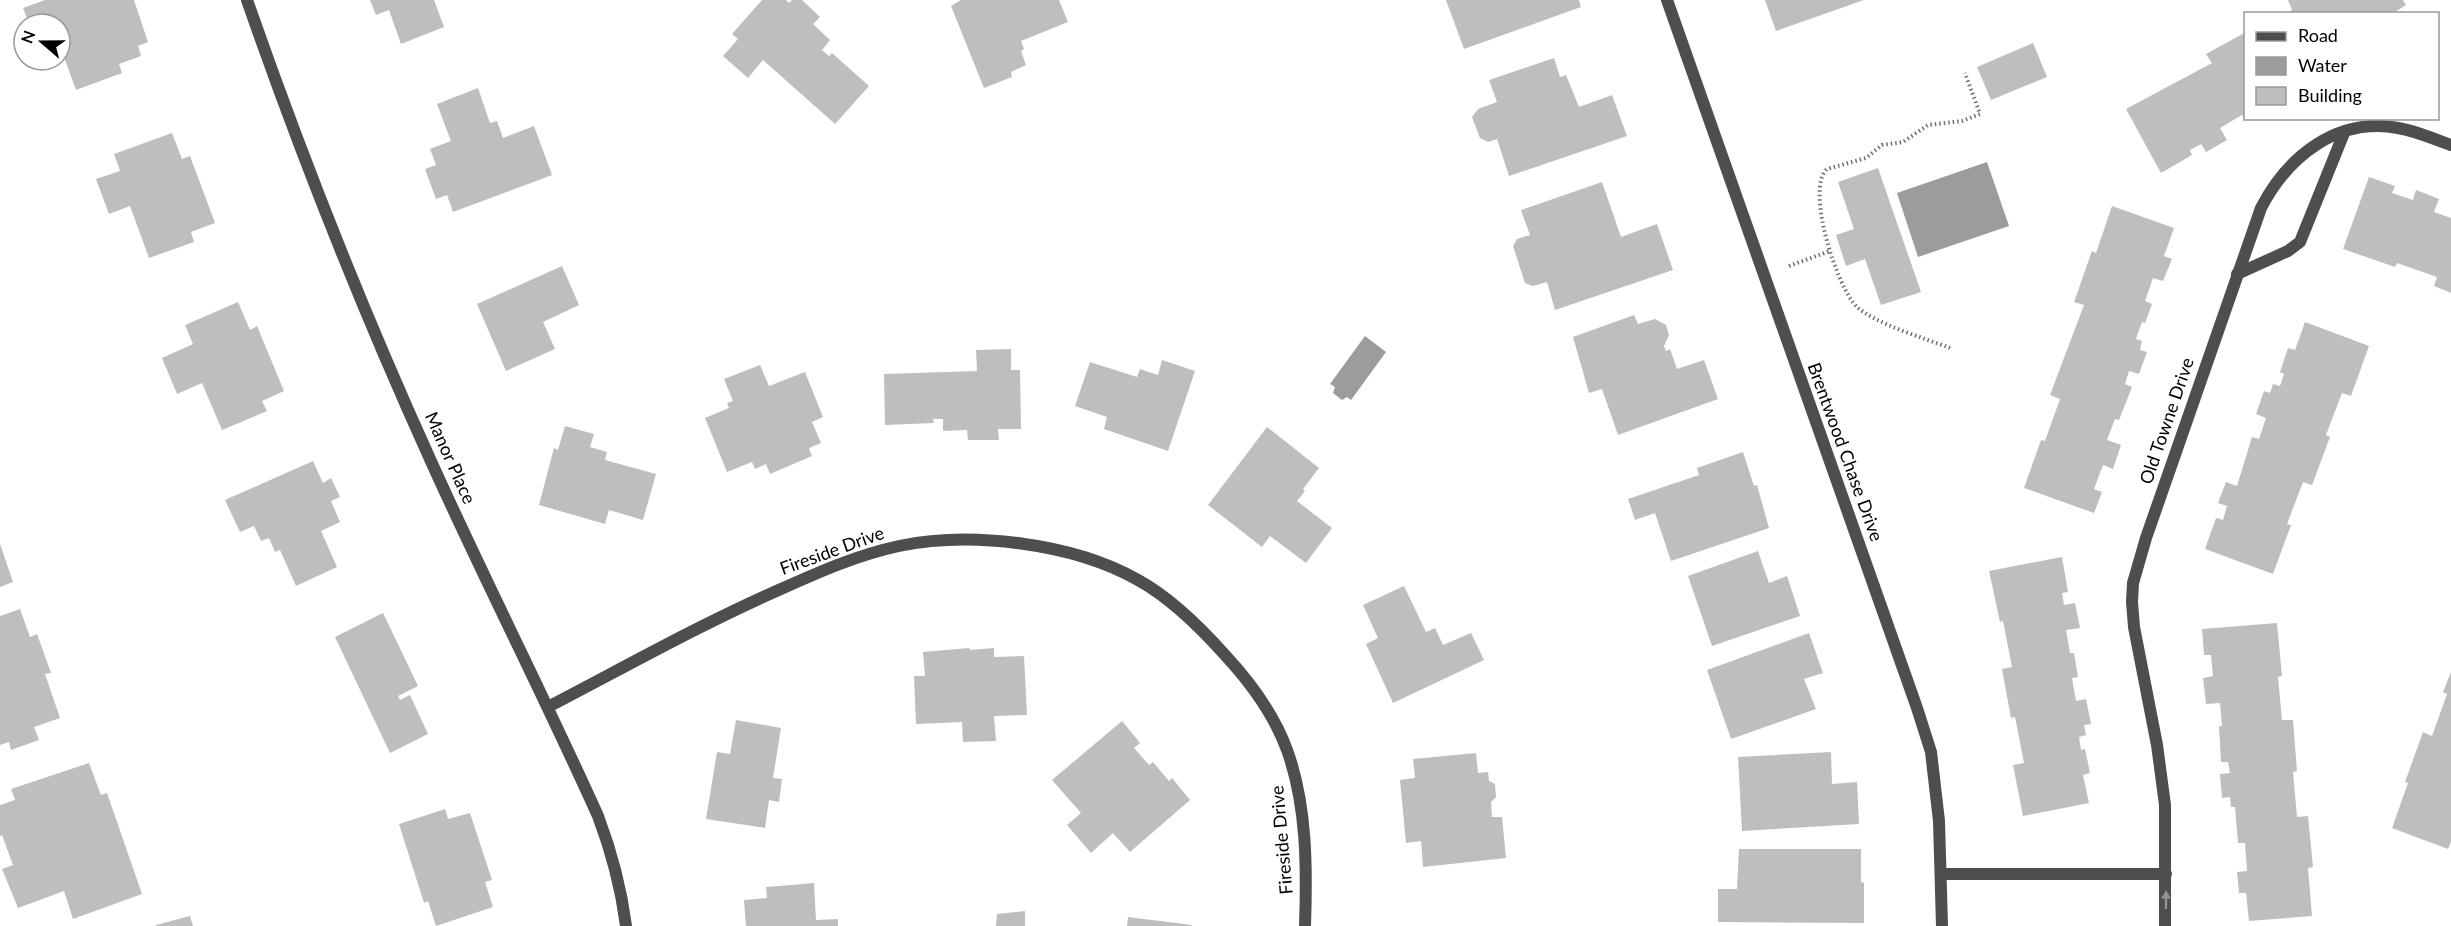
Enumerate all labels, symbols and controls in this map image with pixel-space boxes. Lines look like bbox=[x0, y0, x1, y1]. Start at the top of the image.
north arrow bbox=[12, 12, 72, 72]
legend bbox=[2244, 12, 2439, 120]
text: Road bbox=[2298, 24, 2338, 46]
text: N bbox=[16, 28, 38, 46]
text: Water bbox=[2298, 54, 2347, 76]
text: Building bbox=[2298, 84, 2362, 106]
street label: Old Towne Drive bbox=[2134, 355, 2198, 487]
street label: Brentwood Chase Drive bbox=[1803, 359, 1889, 544]
street label: Manor Place bbox=[421, 408, 481, 507]
street label: Fireside Drive bbox=[777, 521, 887, 579]
street label: Fireside Drive bbox=[1265, 785, 1297, 896]
one-way arrow bbox=[2161, 890, 2170, 909]

